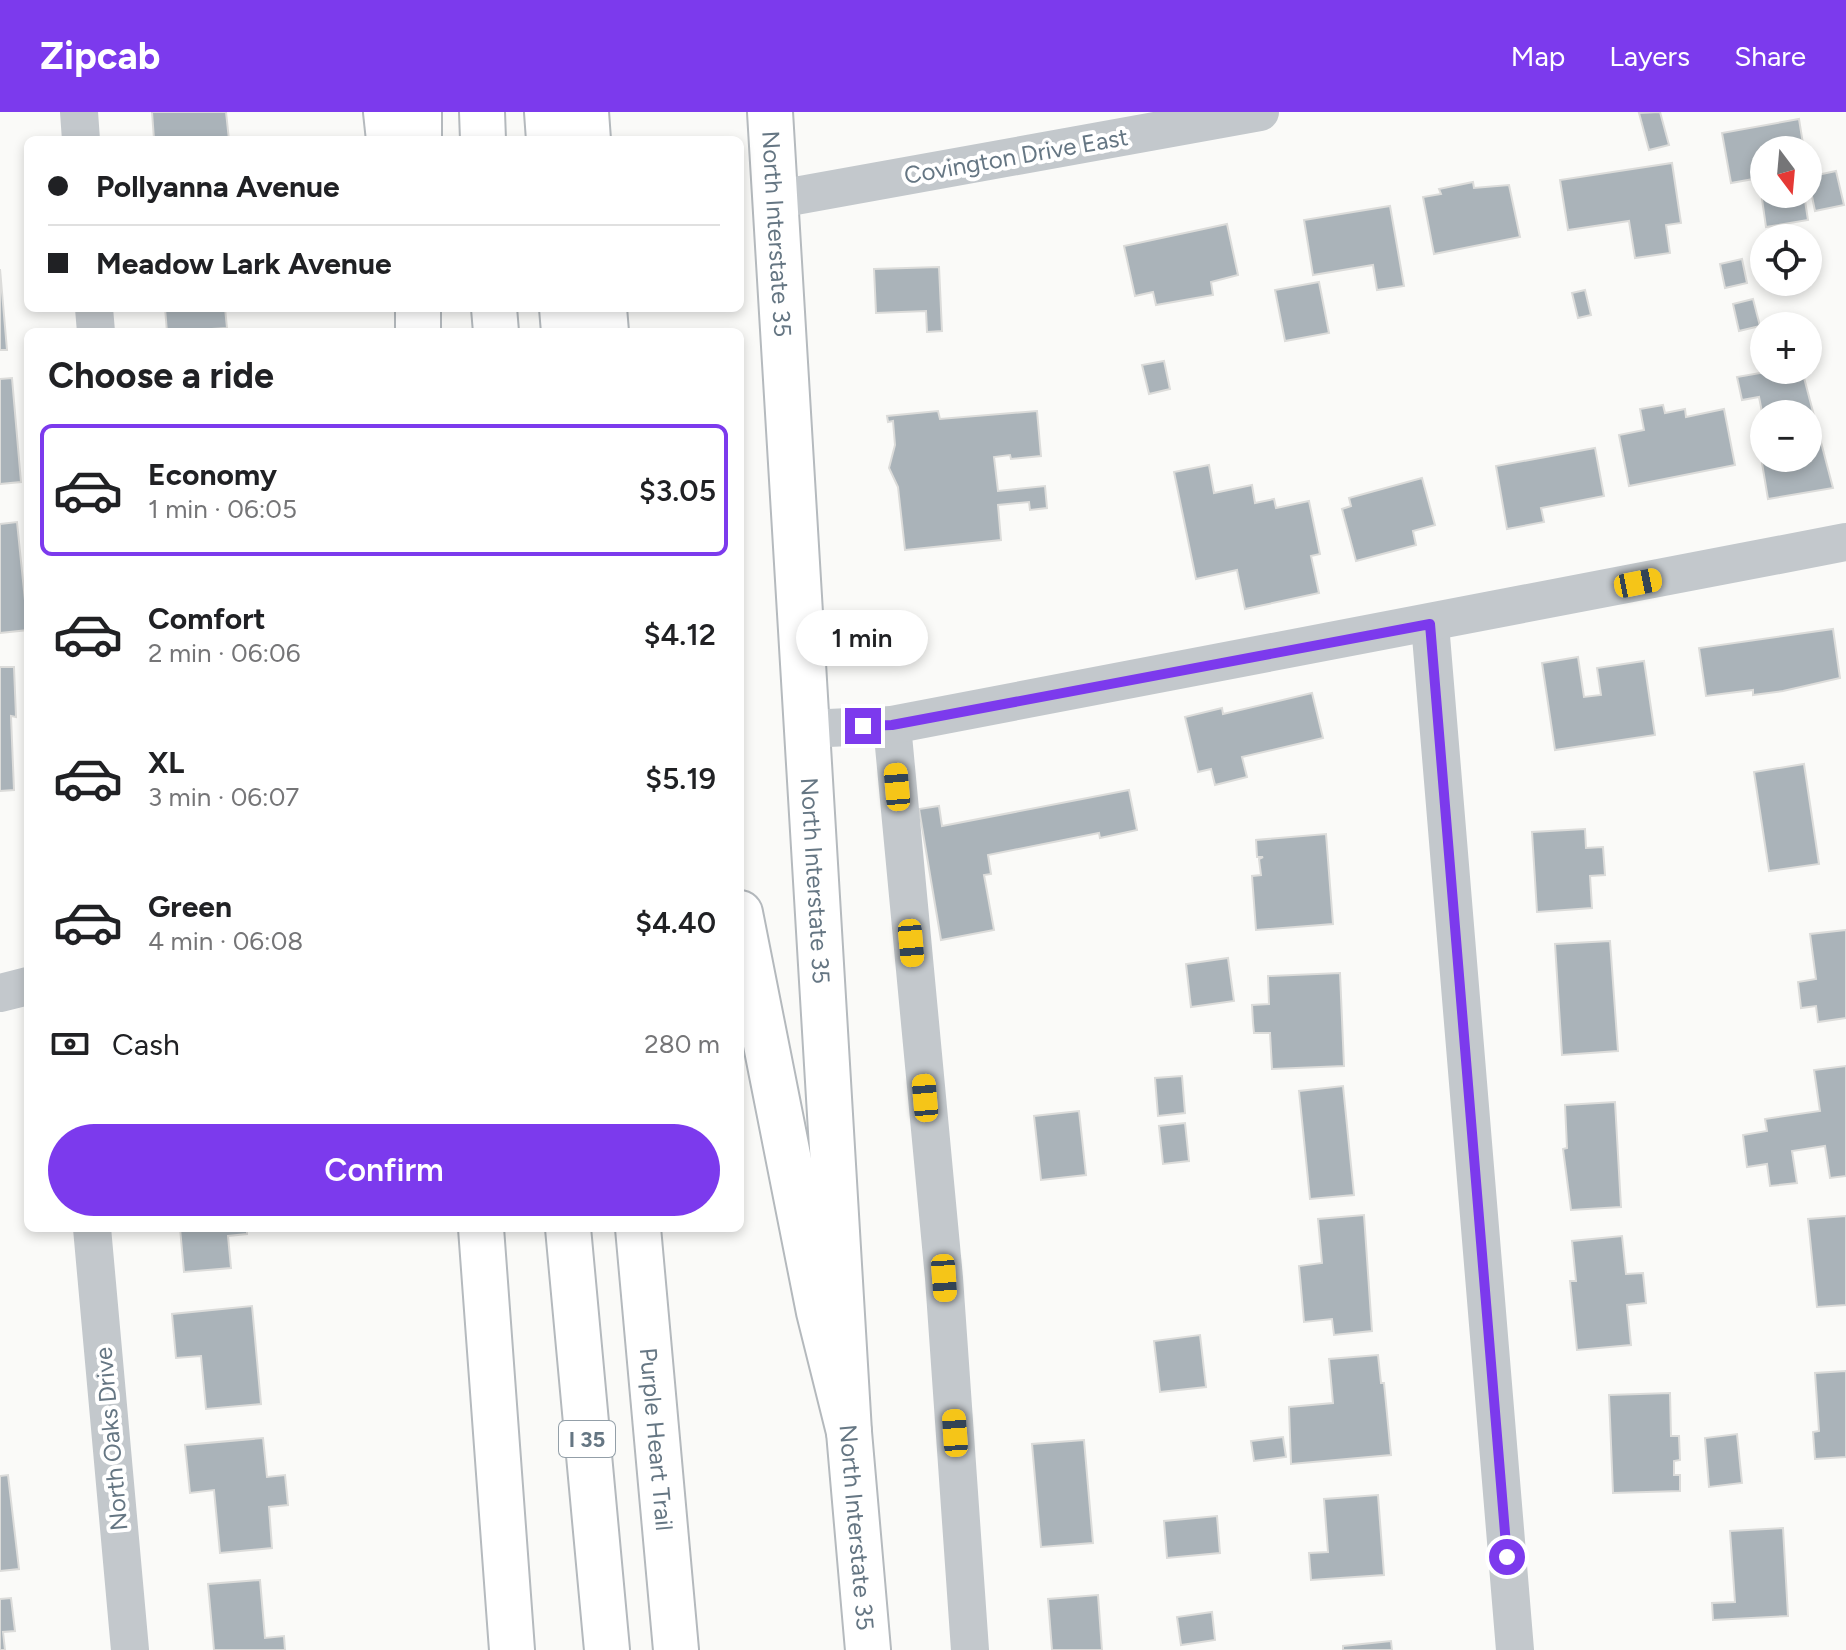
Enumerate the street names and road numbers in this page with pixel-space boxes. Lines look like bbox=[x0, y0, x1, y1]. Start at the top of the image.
street label: Covington Drive East bbox=[902, 122, 1130, 190]
street label: North Interstate 35 bbox=[757, 130, 798, 338]
street label: North Interstate 35 bbox=[795, 777, 837, 985]
street label: North Oaks Drive bbox=[89, 1346, 133, 1532]
street label: Purple Heart Trail bbox=[634, 1346, 680, 1532]
road number: I 35 bbox=[559, 1421, 615, 1457]
street label: North Interstate 35 bbox=[834, 1423, 881, 1631]

